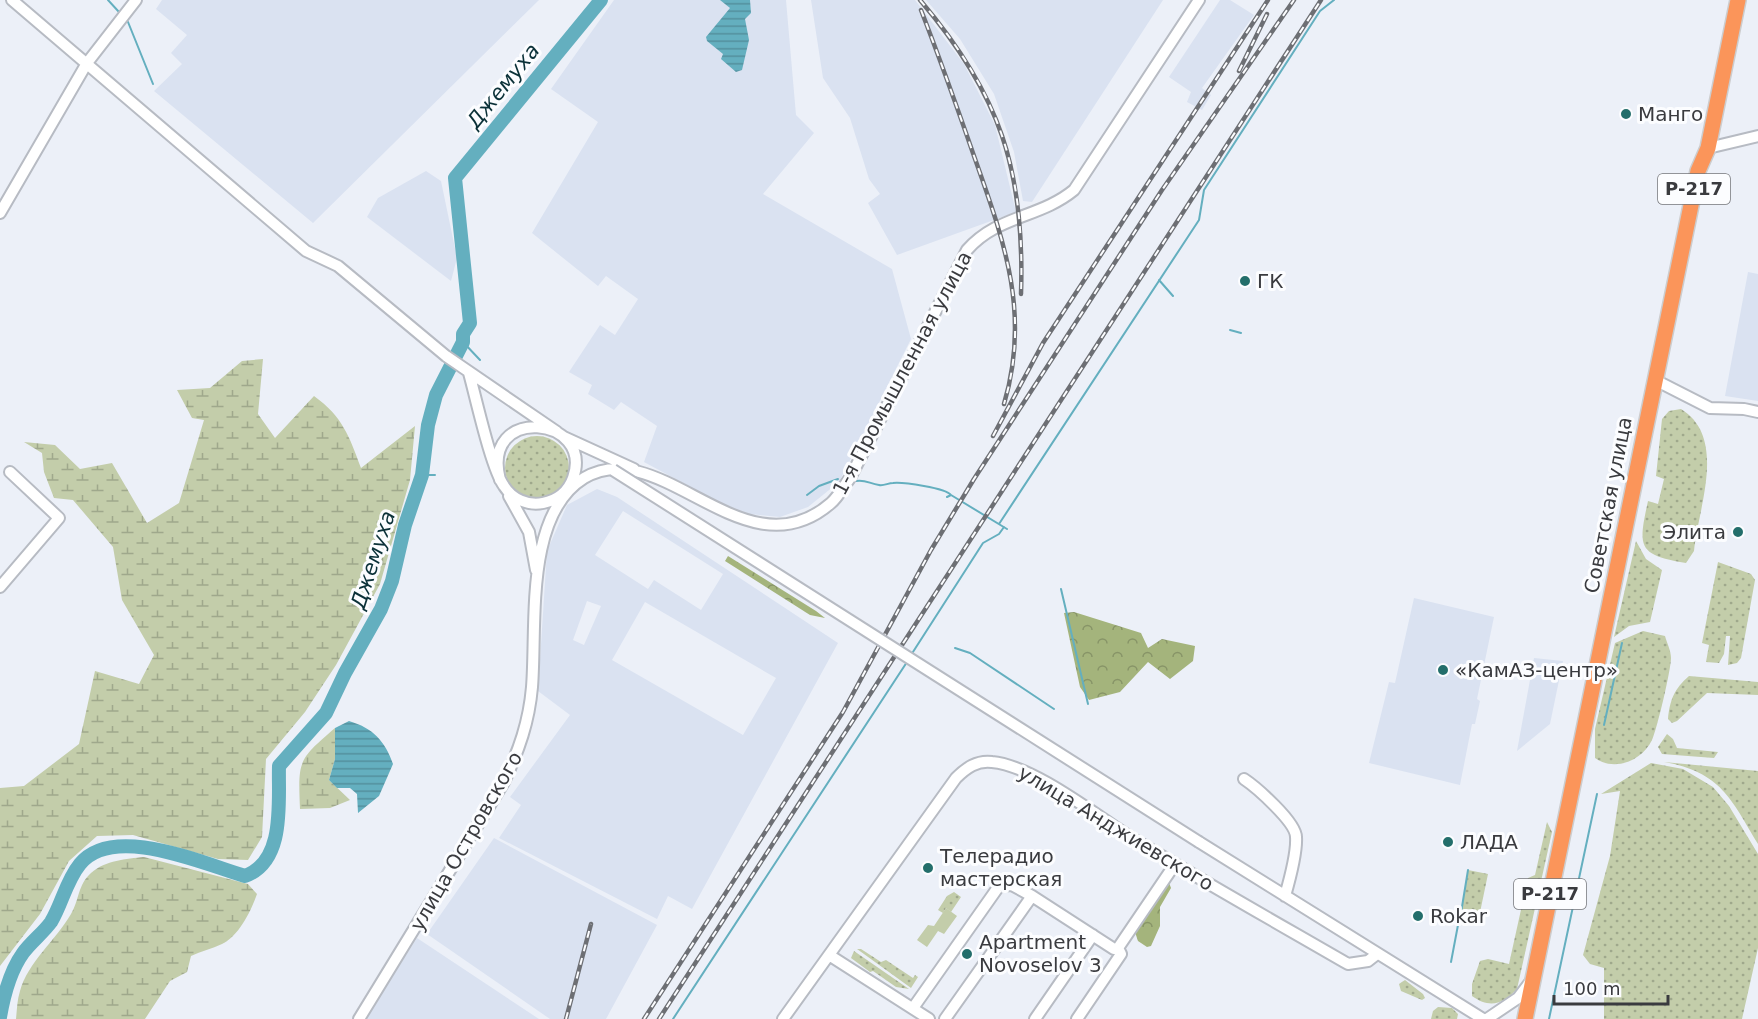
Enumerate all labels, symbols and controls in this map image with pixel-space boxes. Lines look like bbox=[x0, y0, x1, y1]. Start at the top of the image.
water label: Джемуха bbox=[461, 39, 544, 134]
place label: Манго bbox=[1638, 102, 1703, 126]
marker: Манго bbox=[1619, 107, 1633, 121]
road number: Р-217 bbox=[1658, 174, 1730, 204]
street label: 1-я Промышленная улица bbox=[827, 247, 977, 499]
place label: ГК bbox=[1257, 269, 1283, 293]
marker: ГК bbox=[1238, 274, 1252, 288]
street label: Советская улица bbox=[1579, 415, 1637, 595]
water label: Джемуха bbox=[346, 508, 400, 613]
place label: Элита bbox=[1662, 520, 1726, 544]
marker: Элита bbox=[1731, 525, 1745, 539]
place label: «КамАЗ-центр» bbox=[1455, 658, 1618, 682]
marker: «КамАЗ-центр» bbox=[1436, 663, 1450, 677]
street label: улица Островского bbox=[405, 747, 527, 935]
street label: улица Анджиевского bbox=[1014, 760, 1218, 896]
place label: ЛАДА bbox=[1460, 830, 1518, 854]
marker: ЛАДА bbox=[1441, 835, 1455, 849]
place label: Телерадио мастерская bbox=[939, 844, 1062, 891]
marker: Телерадио мастерская bbox=[921, 861, 935, 875]
road number: Р-217 bbox=[1514, 879, 1586, 909]
place label: Rokar bbox=[1430, 904, 1488, 928]
marker: Rokar bbox=[1411, 909, 1425, 923]
place label: Apartment Novoselov 3 bbox=[979, 930, 1102, 977]
marker: Apartment Novoselov 3 bbox=[960, 947, 974, 961]
scale bar bbox=[1554, 968, 1668, 1006]
text: 100 m bbox=[1563, 978, 1621, 999]

